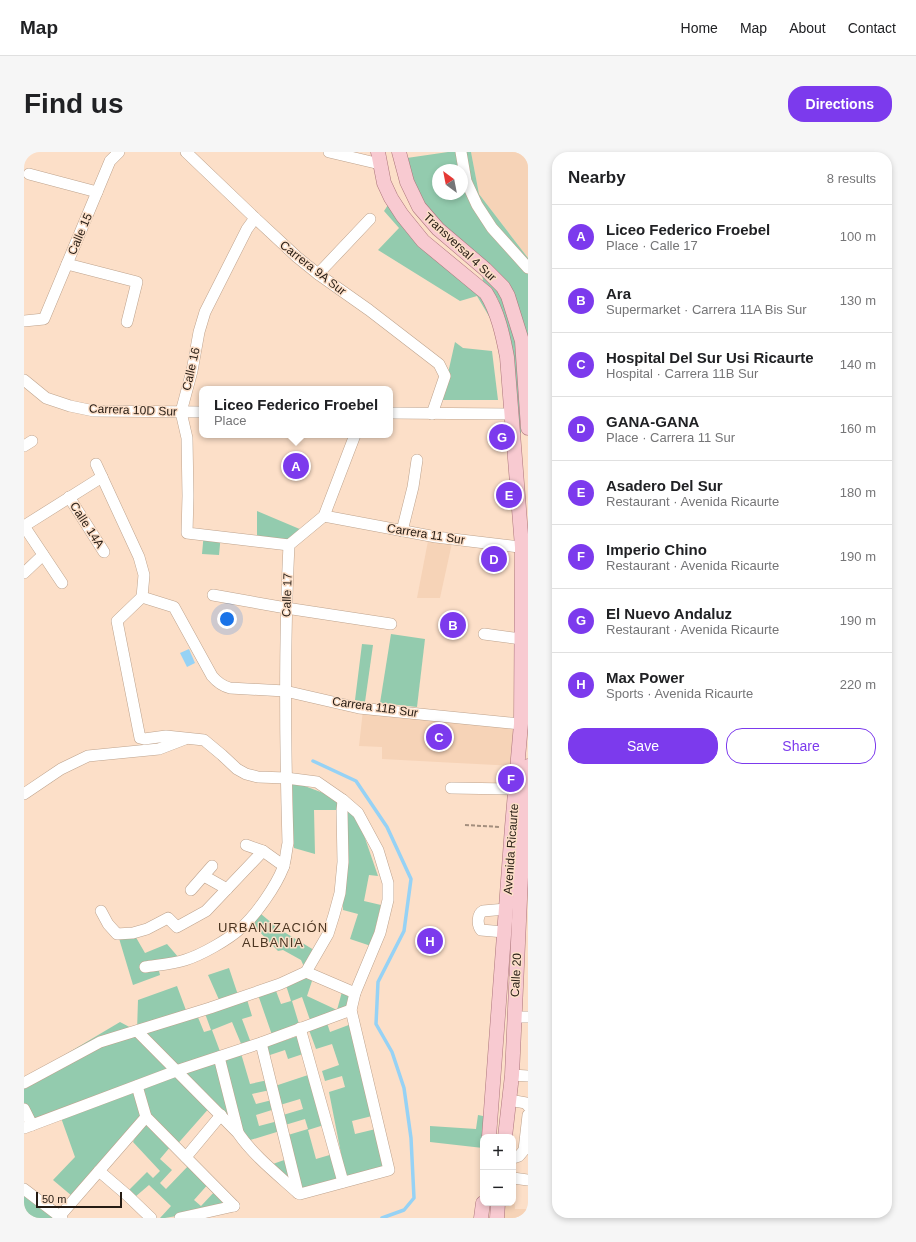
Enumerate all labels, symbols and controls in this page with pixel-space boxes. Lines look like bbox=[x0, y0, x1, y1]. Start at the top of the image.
text: Map bbox=[20, 17, 58, 38]
text: Home bbox=[681, 20, 718, 36]
text: Map bbox=[740, 20, 767, 36]
text: About bbox=[789, 20, 826, 36]
text: Contact bbox=[848, 20, 896, 36]
button: Directions bbox=[788, 86, 892, 122]
text: Find us bbox=[24, 88, 124, 119]
north arrow bbox=[432, 164, 468, 200]
text: Nearby bbox=[568, 168, 626, 187]
text: 8 results bbox=[827, 171, 876, 186]
street label: Transversal 4 Sur bbox=[421, 210, 499, 284]
street label: Calle 15 bbox=[65, 211, 95, 257]
text: Liceo Federico Froebel bbox=[606, 221, 770, 238]
text: A bbox=[576, 229, 586, 244]
text: 100 m bbox=[840, 229, 876, 244]
street label: Carrera 9A Sur bbox=[277, 238, 349, 298]
text: Place · Calle 17 bbox=[606, 238, 698, 253]
text: Ara bbox=[606, 285, 631, 302]
text: B bbox=[576, 293, 586, 308]
text: 130 m bbox=[840, 293, 876, 308]
text: Supermarket · Carrera 11A Bis Sur bbox=[606, 302, 807, 317]
street label: Calle 16 bbox=[179, 346, 203, 392]
text: Hospital Del Sur Usi Ricaurte bbox=[606, 349, 814, 366]
text: C bbox=[576, 357, 586, 372]
text: 140 m bbox=[840, 357, 876, 372]
text: Hospital · Carrera 11B Sur bbox=[606, 366, 758, 381]
popup bbox=[199, 386, 393, 438]
text: Liceo Federico Froebel bbox=[214, 396, 378, 413]
street label: Carrera 10D Sur bbox=[89, 401, 177, 419]
text: Place bbox=[214, 413, 246, 428]
text: GANA-GANA bbox=[606, 413, 699, 430]
text: D bbox=[576, 421, 586, 436]
text: 160 m bbox=[840, 421, 876, 436]
pin: G bbox=[489, 422, 515, 452]
text: Place · Carrera 11 Sur bbox=[606, 430, 735, 445]
pin: A bbox=[283, 451, 309, 481]
text: Asadero Del Sur bbox=[606, 477, 723, 494]
pin: E bbox=[496, 480, 522, 510]
text: E bbox=[577, 485, 585, 500]
text: 180 m bbox=[840, 485, 876, 500]
text: Restaurant · Avenida Ricaurte bbox=[606, 494, 779, 509]
street label: Calle 14A bbox=[67, 499, 107, 551]
street label: Carrera 11 Sur bbox=[386, 521, 466, 547]
text: Imperio Chino bbox=[606, 541, 707, 558]
pin: D bbox=[481, 544, 507, 574]
text: F bbox=[577, 549, 585, 564]
text: 190 m bbox=[840, 549, 876, 564]
text: Restaurant · Avenida Ricaurte bbox=[606, 558, 779, 573]
street label: Calle 17 bbox=[279, 572, 295, 617]
text: El Nuevo Andaluz bbox=[606, 605, 732, 622]
your location bbox=[217, 609, 237, 629]
pin: B bbox=[440, 610, 466, 640]
text: G bbox=[576, 613, 586, 628]
text: 190 m bbox=[840, 613, 876, 628]
text: Restaurant · Avenida Ricaurte bbox=[606, 622, 779, 637]
text: Max Power bbox=[606, 669, 684, 686]
text: H bbox=[576, 677, 586, 692]
text: 220 m bbox=[840, 677, 876, 692]
text: Sports · Avenida Ricaurte bbox=[606, 686, 753, 701]
street label: Carrera 11B Sur bbox=[331, 694, 419, 720]
pin: C bbox=[426, 722, 452, 752]
button: Save bbox=[568, 728, 718, 764]
button: Share bbox=[726, 728, 876, 764]
pin: F bbox=[498, 764, 524, 794]
street label: Avenida Ricaurte bbox=[501, 803, 521, 895]
district label: URBANIZACIÓN ALBANIA bbox=[218, 920, 328, 950]
pin: H bbox=[417, 926, 443, 956]
street label: Calle 20 bbox=[508, 952, 524, 997]
map controls bbox=[480, 1134, 516, 1206]
button: + bbox=[480, 1134, 516, 1170]
button: − bbox=[480, 1170, 516, 1206]
scale bar bbox=[36, 1190, 122, 1209]
text: 50 m bbox=[42, 1193, 66, 1205]

